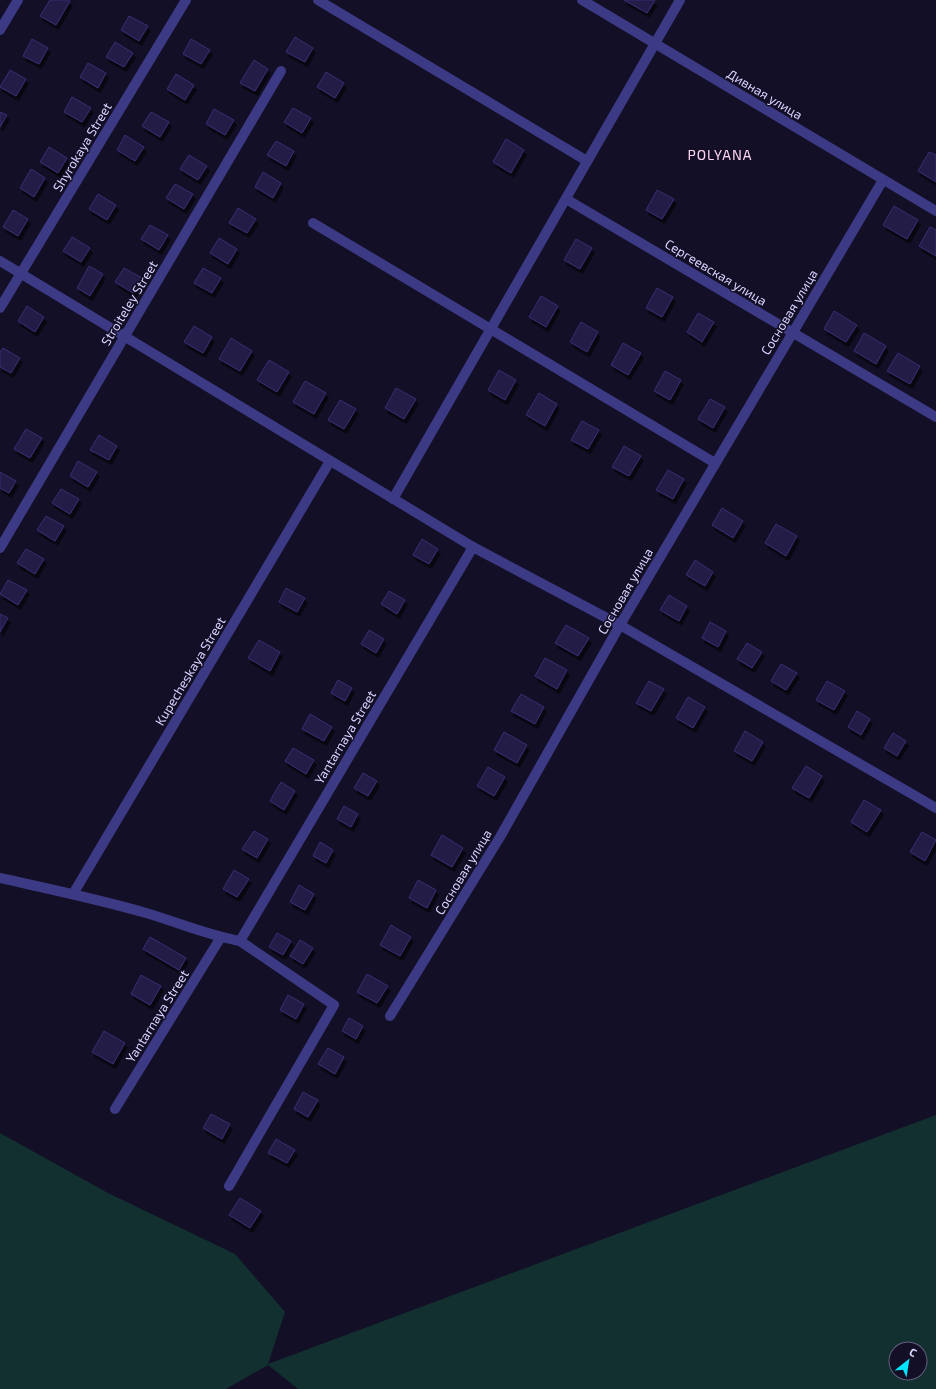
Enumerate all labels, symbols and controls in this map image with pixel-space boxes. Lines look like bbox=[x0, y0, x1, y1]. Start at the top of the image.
street label: Дивная улица bbox=[725, 65, 805, 123]
street label: Shyrokaya Street bbox=[49, 100, 115, 194]
district label: POLYANA bbox=[687, 146, 753, 163]
street label: Сергеевская улица bbox=[662, 235, 770, 309]
street label: Stroiteley Street bbox=[97, 258, 161, 348]
street label: Сосновая улица bbox=[757, 266, 821, 358]
street label: Сосновая улица bbox=[594, 545, 656, 637]
street label: Kupecheskaya Street bbox=[151, 614, 229, 728]
street label: Yantarnaya Street bbox=[311, 687, 379, 787]
street label: Сосновая улица bbox=[431, 826, 495, 918]
street label: Yantarnaya Street bbox=[122, 967, 192, 1065]
north arrow bbox=[888, 1341, 928, 1381]
text: С bbox=[907, 1345, 920, 1359]

